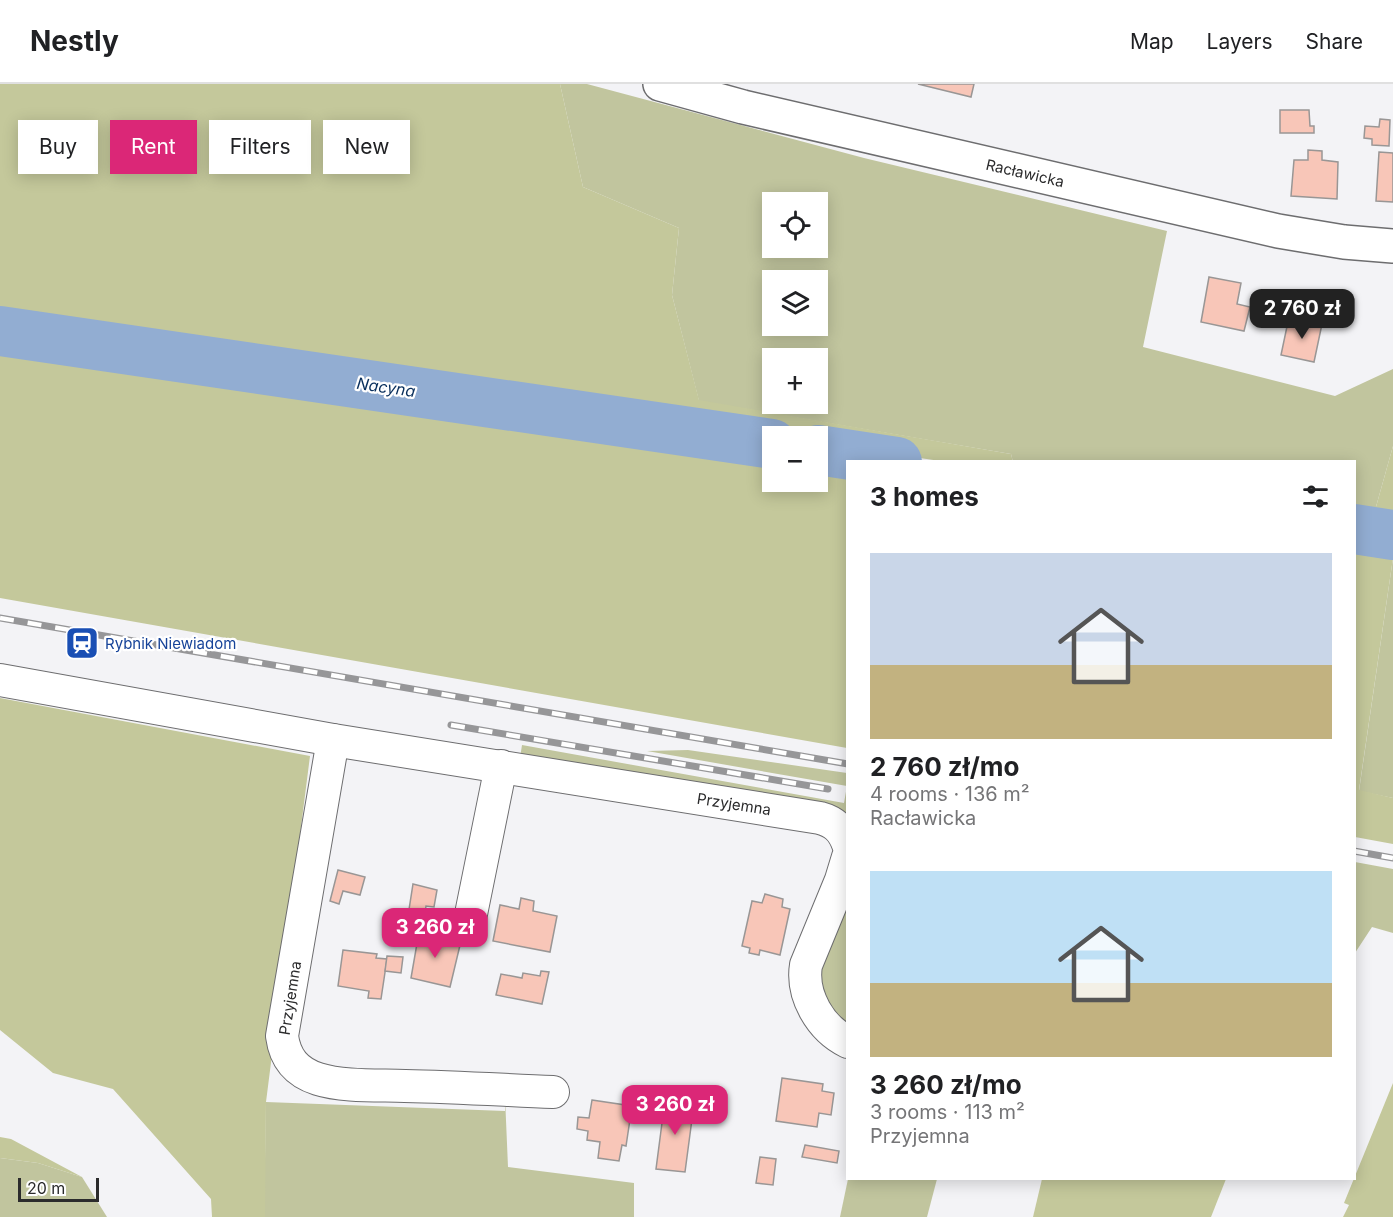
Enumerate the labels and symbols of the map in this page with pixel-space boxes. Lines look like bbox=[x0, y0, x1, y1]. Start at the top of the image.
street label: Racławicka bbox=[984, 155, 1066, 191]
pin: 2 760 zł bbox=[1240, 289, 1364, 340]
water label: Nacyna bbox=[355, 373, 417, 401]
station icon: Rybnik Niewiadom bbox=[64, 625, 100, 661]
place label: Rybnik Niewiadom bbox=[105, 634, 236, 653]
street label: Przyjemna bbox=[696, 789, 772, 819]
pin: 3 260 zł bbox=[373, 908, 497, 959]
street label: Przyjemna bbox=[275, 960, 305, 1036]
pin: 3 260 zł bbox=[613, 1085, 737, 1136]
scale bar bbox=[18, 1175, 99, 1202]

